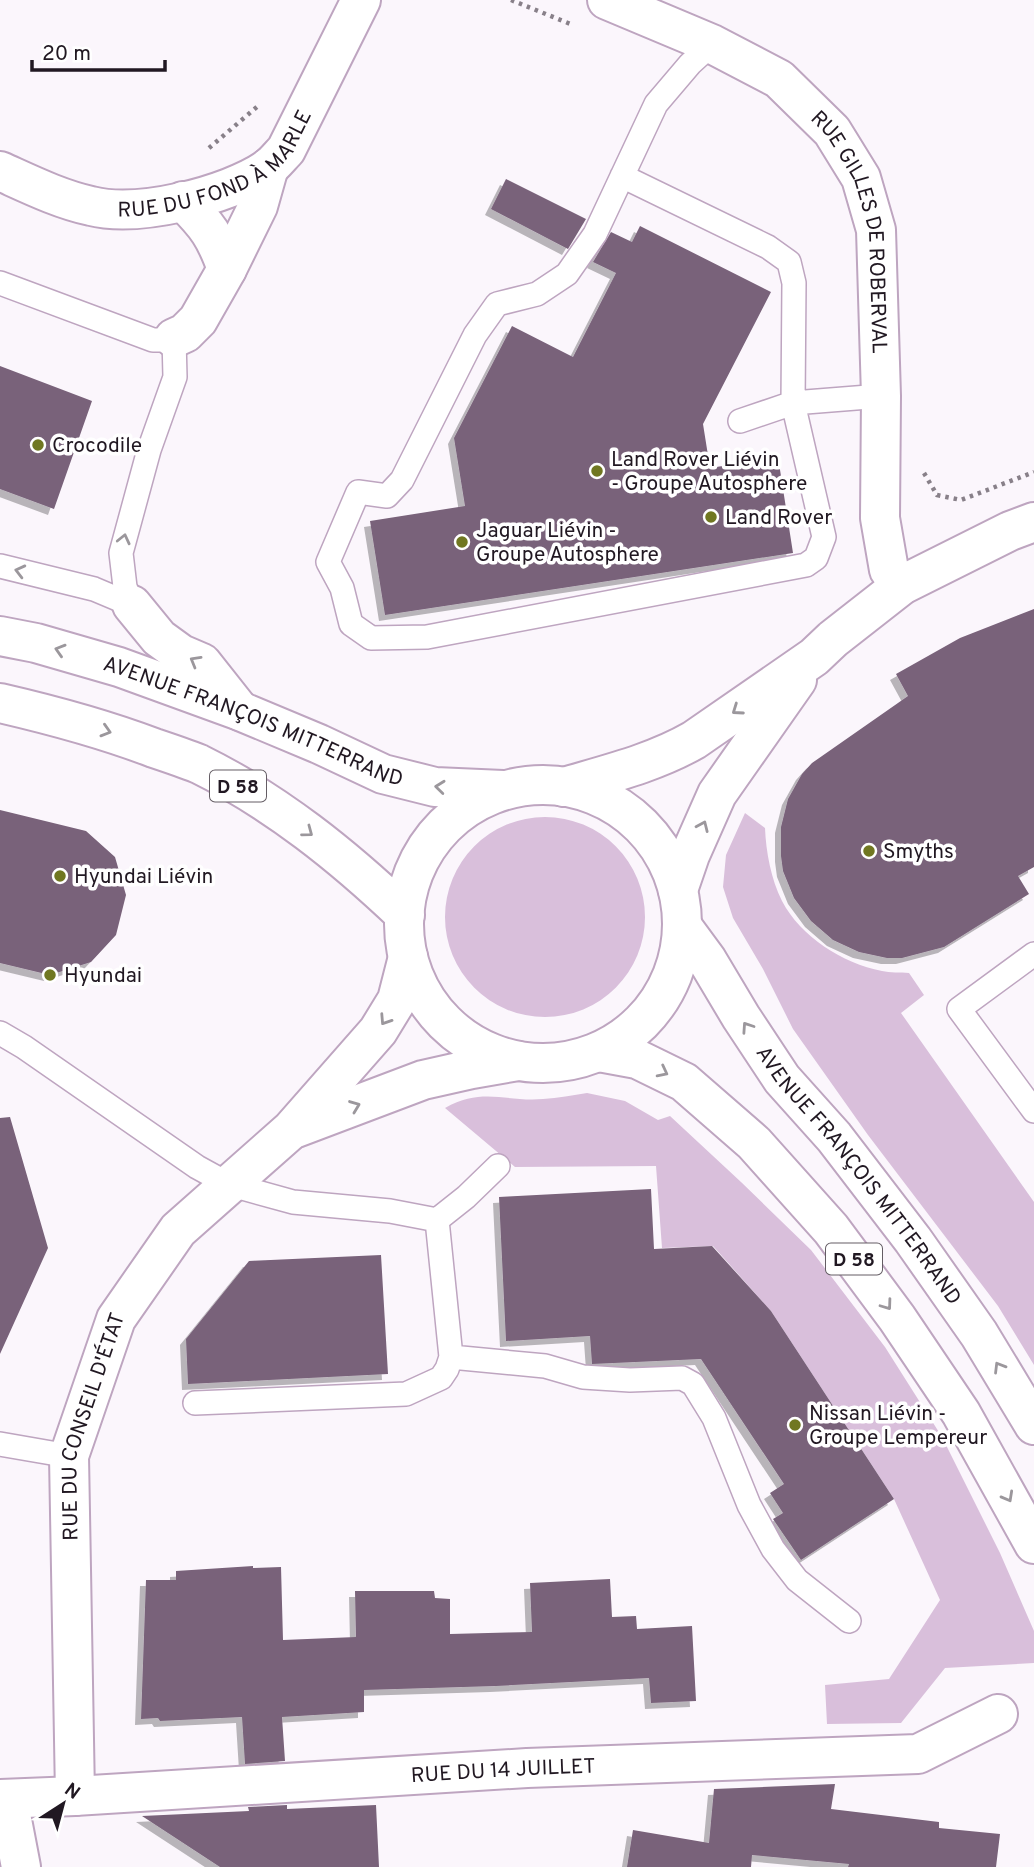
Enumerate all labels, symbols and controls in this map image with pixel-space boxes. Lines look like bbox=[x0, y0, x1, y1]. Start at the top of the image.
scale bar bbox=[32, 28, 164, 72]
text: 20 m bbox=[42, 41, 91, 68]
street label: RUE GILLES DE ROBERVAL bbox=[804, 105, 892, 354]
street label: RUE DU FOND À MARLE bbox=[117, 106, 319, 224]
place label: Crocodile bbox=[52, 433, 142, 460]
marker: Crocodile bbox=[30, 437, 46, 453]
place label: Land Rover Liévin - Groupe Autosphere bbox=[611, 447, 807, 498]
marker: Land Rover Liévin - Groupe Autosphere bbox=[589, 463, 605, 479]
place label: Land Rover bbox=[725, 505, 832, 532]
marker: Land Rover bbox=[703, 509, 719, 525]
place label: Jaguar Liévin - Groupe Autosphere bbox=[476, 518, 659, 569]
one-way arrow bbox=[116, 533, 130, 545]
marker: Jaguar Liévin - Groupe Autosphere bbox=[454, 534, 470, 550]
one-way arrow bbox=[14, 565, 26, 579]
one-way arrow bbox=[54, 643, 66, 658]
street label: AVENUE FRANÇOIS MITTERRAND bbox=[100, 651, 406, 793]
one-way arrow bbox=[189, 657, 202, 670]
one-way arrow bbox=[732, 702, 745, 714]
one-way arrow bbox=[100, 723, 112, 738]
road number: D 58 bbox=[210, 771, 266, 802]
one-way arrow bbox=[434, 779, 446, 794]
one-way arrow bbox=[695, 821, 709, 833]
one-way arrow bbox=[301, 824, 313, 837]
place label: Smyths bbox=[883, 839, 954, 866]
marker: Smyths bbox=[861, 843, 877, 859]
place label: Hyundai Liévin bbox=[74, 864, 213, 891]
marker: Hyundai Liévin bbox=[52, 868, 68, 884]
place label: Hyundai bbox=[64, 963, 142, 990]
marker: Hyundai bbox=[42, 967, 58, 983]
one-way arrow bbox=[380, 1013, 393, 1026]
one-way arrow bbox=[743, 1021, 756, 1034]
street label: AVENUE FRANÇOIS MITTERRAND bbox=[749, 1041, 966, 1311]
one-way arrow bbox=[656, 1063, 668, 1077]
one-way arrow bbox=[348, 1100, 360, 1114]
road number: D 58 bbox=[826, 1244, 882, 1274]
one-way arrow bbox=[879, 1297, 892, 1309]
street label: RUE DU CONSEIL D'ÉTAT bbox=[56, 1310, 132, 1541]
one-way arrow bbox=[994, 1361, 1007, 1374]
place label: Nissan Liévin - Groupe Lempereur bbox=[809, 1401, 987, 1452]
marker: Nissan Liévin - Groupe Lempereur bbox=[787, 1417, 803, 1433]
one-way arrow bbox=[1000, 1490, 1013, 1503]
street label: RUE DU 14 JUILLET bbox=[410, 1754, 596, 1790]
north arrow bbox=[28, 1769, 98, 1839]
text: N bbox=[59, 1778, 84, 1806]

